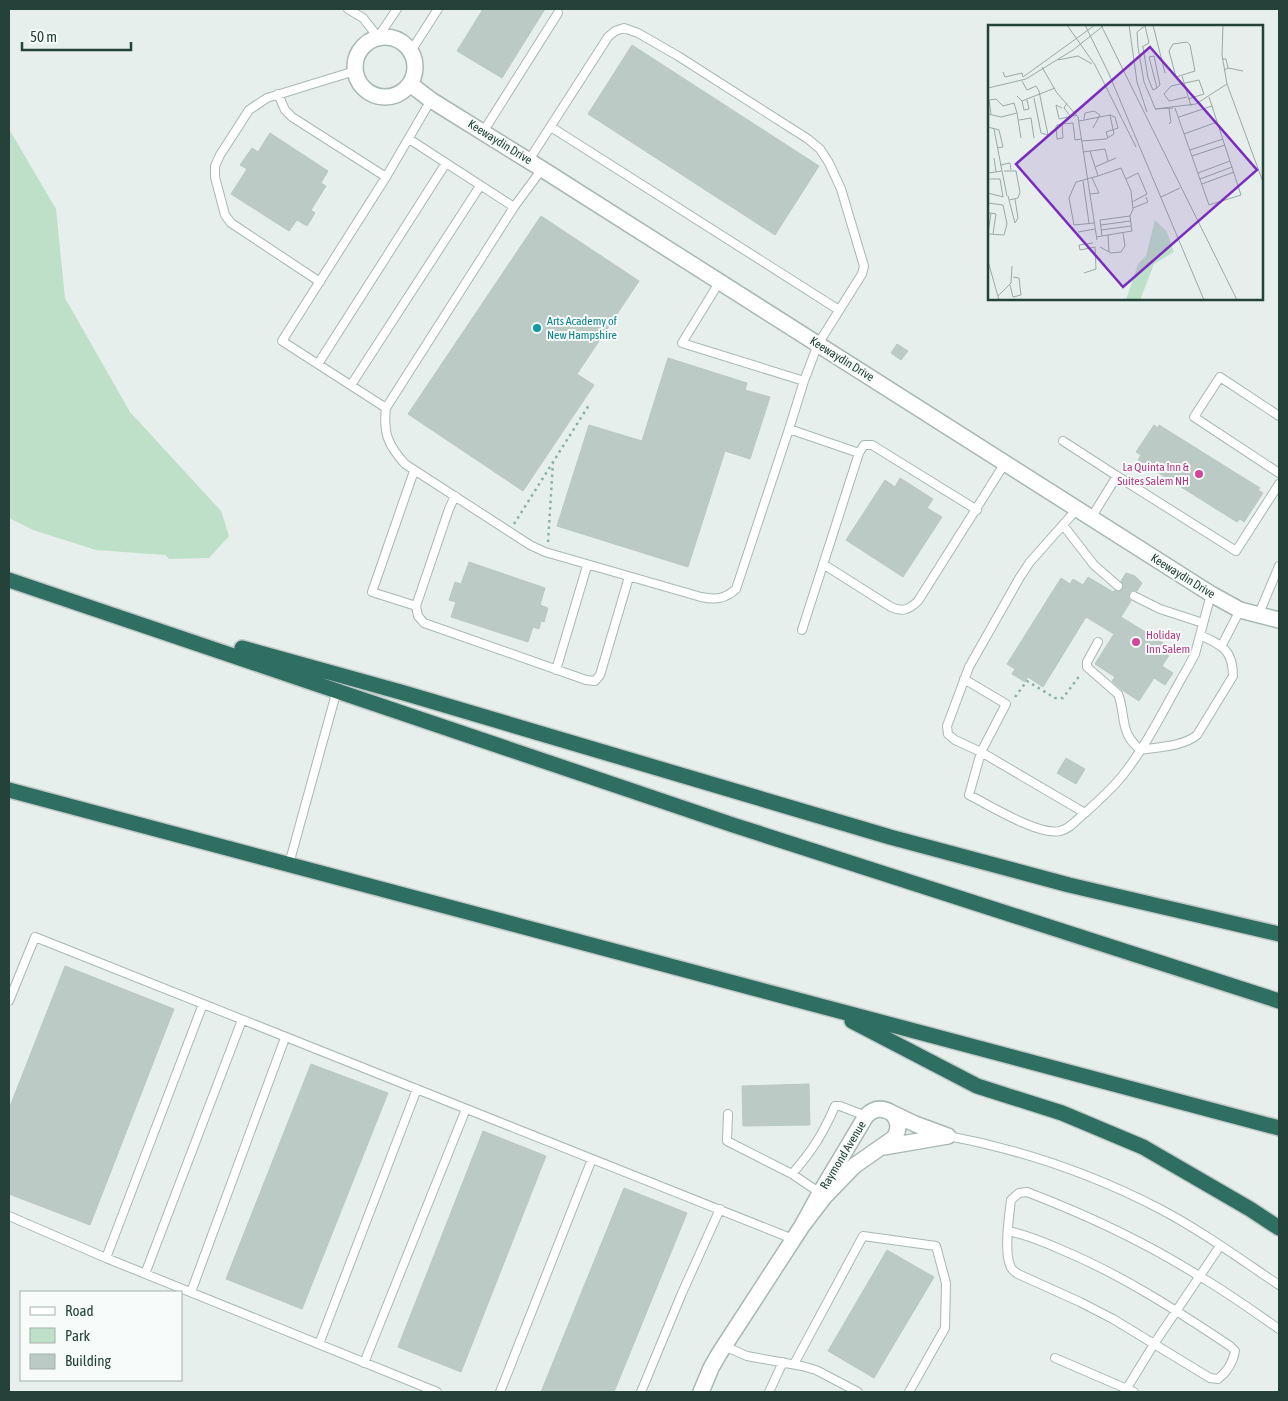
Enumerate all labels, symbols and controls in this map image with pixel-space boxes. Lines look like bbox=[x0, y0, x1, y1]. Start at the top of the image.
scale bar bbox=[22, 20, 131, 52]
inset map bbox=[988, 25, 1263, 300]
text: 50 m bbox=[30, 28, 57, 45]
street label: Keewaydin Drive bbox=[465, 117, 535, 167]
place label: Arts Academy of New Hampshire bbox=[547, 314, 618, 342]
marker: Arts Academy of New Hampshire bbox=[531, 322, 543, 334]
street label: Keewaydin Drive bbox=[807, 334, 877, 384]
place label: La Quinta Inn & Suites Salem NH bbox=[1117, 460, 1190, 488]
marker: La Quinta Inn & Suites Salem NH bbox=[1193, 468, 1205, 480]
street label: Keewaydin Drive bbox=[1148, 551, 1218, 601]
place label: Holiday Inn Salem bbox=[1146, 628, 1190, 656]
marker: Holiday Inn Salem bbox=[1130, 636, 1142, 648]
street label: Raymond Avenue bbox=[817, 1118, 869, 1192]
legend bbox=[20, 1291, 182, 1381]
text: Road bbox=[65, 1302, 94, 1319]
text: Park bbox=[65, 1327, 90, 1344]
text: Building bbox=[65, 1352, 111, 1369]

